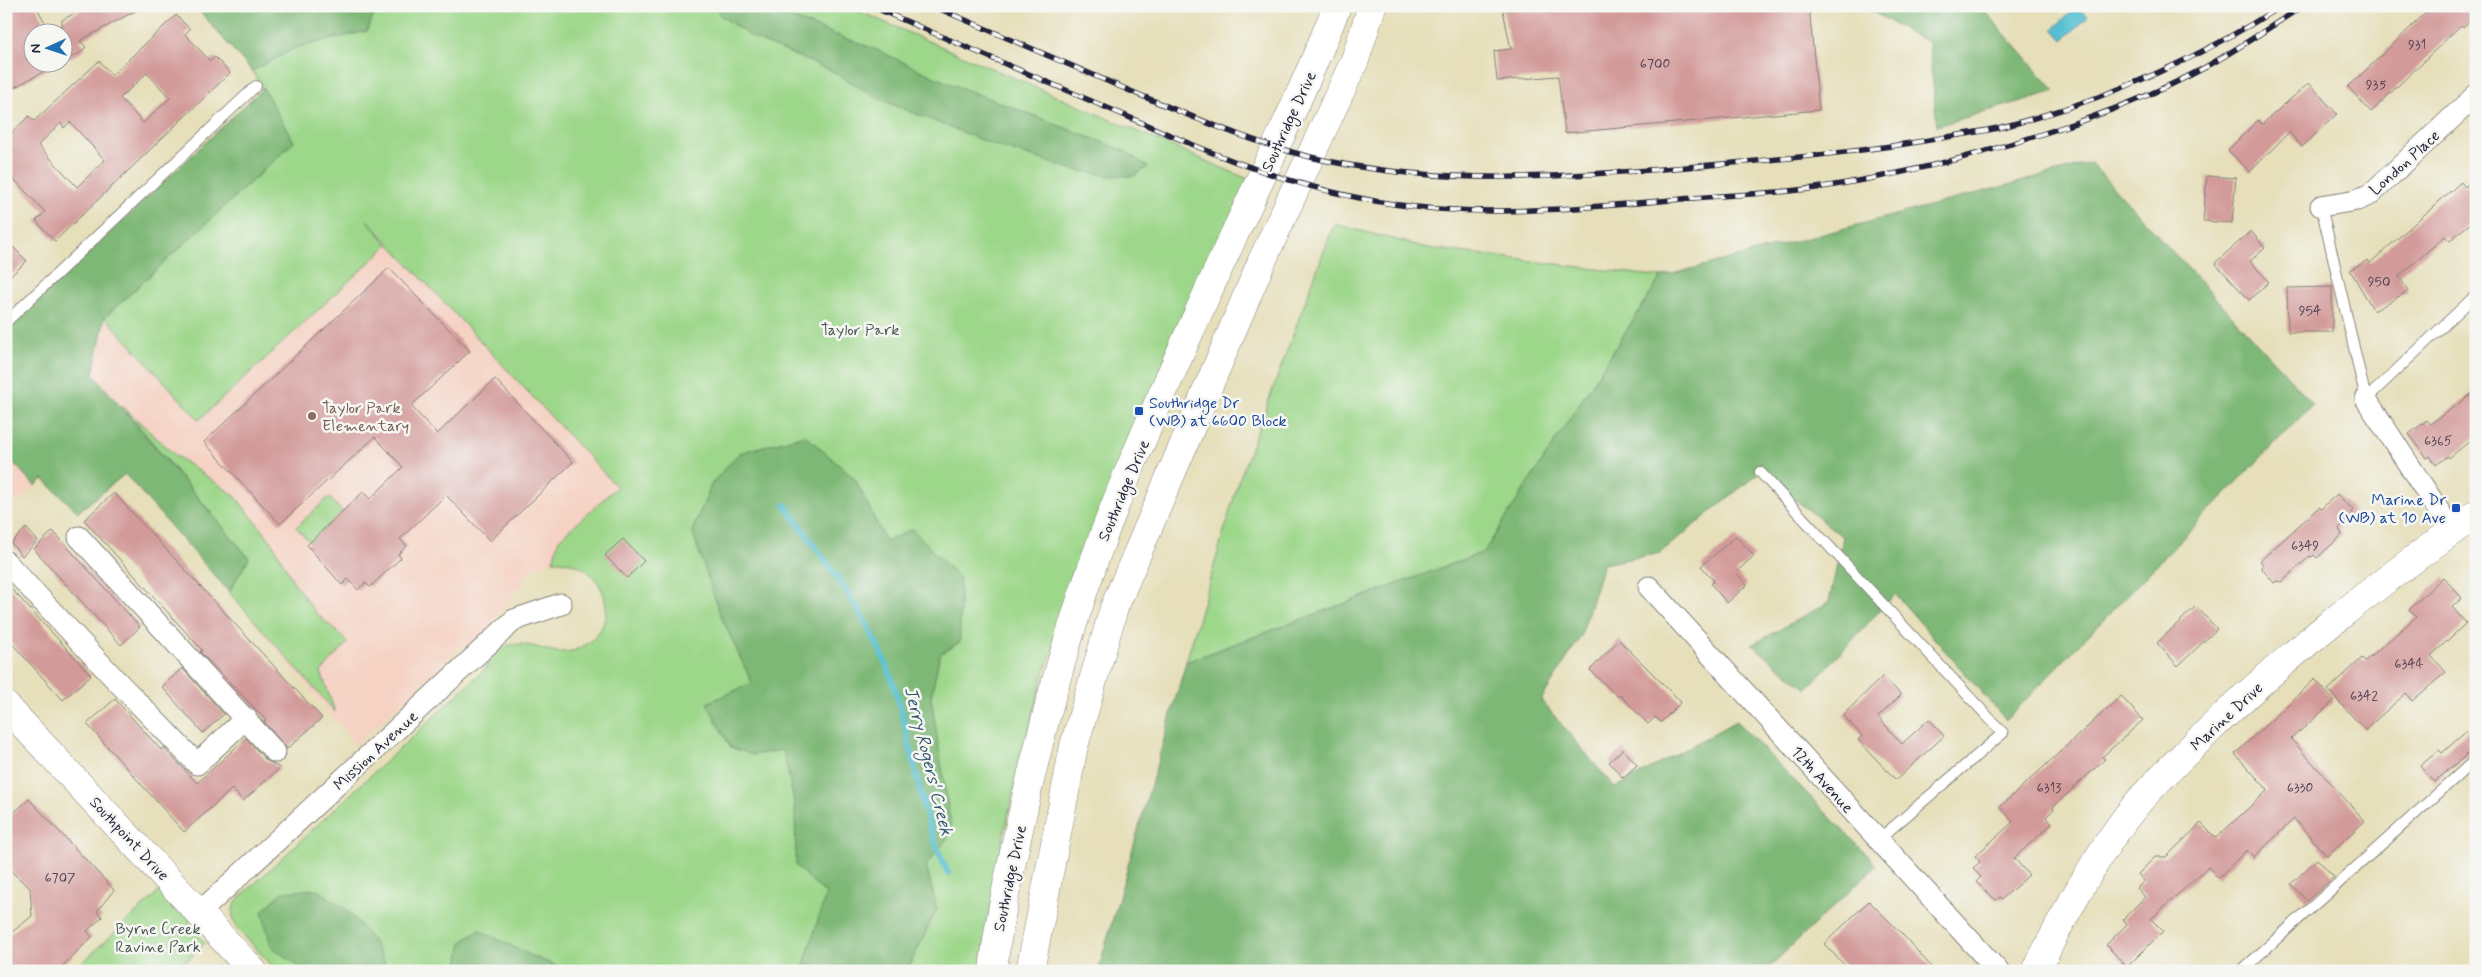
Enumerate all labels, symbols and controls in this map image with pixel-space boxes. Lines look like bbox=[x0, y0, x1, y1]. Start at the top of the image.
north arrow bbox=[22, 22, 72, 72]
house number: 931 bbox=[2408, 36, 2426, 54]
text: N bbox=[27, 43, 45, 54]
house number: 6700 bbox=[1640, 55, 1670, 73]
street label: Southridge Drive bbox=[1257, 68, 1323, 176]
house number: 935 bbox=[2366, 76, 2386, 94]
street label: London Place bbox=[2365, 126, 2445, 200]
house number: 950 bbox=[2368, 273, 2390, 291]
house number: 954 bbox=[2299, 302, 2321, 320]
park label: Taylor Park bbox=[821, 320, 899, 341]
place label: Southridge Dr (WB) at 6600 Block bbox=[1149, 393, 1287, 432]
place label: Taylor Park Elementary bbox=[322, 398, 409, 437]
marker: Southridge Dr (WB) at 6600 Block bbox=[1133, 405, 1145, 417]
marker: Taylor Park Elementary bbox=[306, 410, 318, 422]
house number: 6365 bbox=[2424, 432, 2452, 450]
street label: Southridge Drive bbox=[1094, 436, 1156, 545]
place label: Marine Dr (WB) at 10 Ave bbox=[2338, 490, 2446, 529]
marker: Marine Dr (WB) at 10 Ave bbox=[2450, 502, 2462, 514]
house number: 6349 bbox=[2291, 537, 2319, 555]
house number: 6344 bbox=[2394, 655, 2424, 673]
street label: Marine Drive bbox=[2186, 678, 2268, 756]
water label: Jerry Rogers' Creek bbox=[896, 684, 958, 839]
house number: 6342 bbox=[2350, 687, 2378, 705]
street label: Mission Avenue bbox=[329, 706, 423, 796]
street label: 12th Avenue bbox=[1786, 742, 1858, 818]
house number: 6313 bbox=[2037, 779, 2061, 797]
house number: 6330 bbox=[2287, 779, 2313, 797]
street label: Southpoint Drive bbox=[85, 792, 173, 886]
street label: Southridge Drive bbox=[989, 823, 1033, 934]
house number: 6707 bbox=[44, 869, 76, 887]
park label: Byrne Creek Ravine Park bbox=[115, 919, 201, 958]

